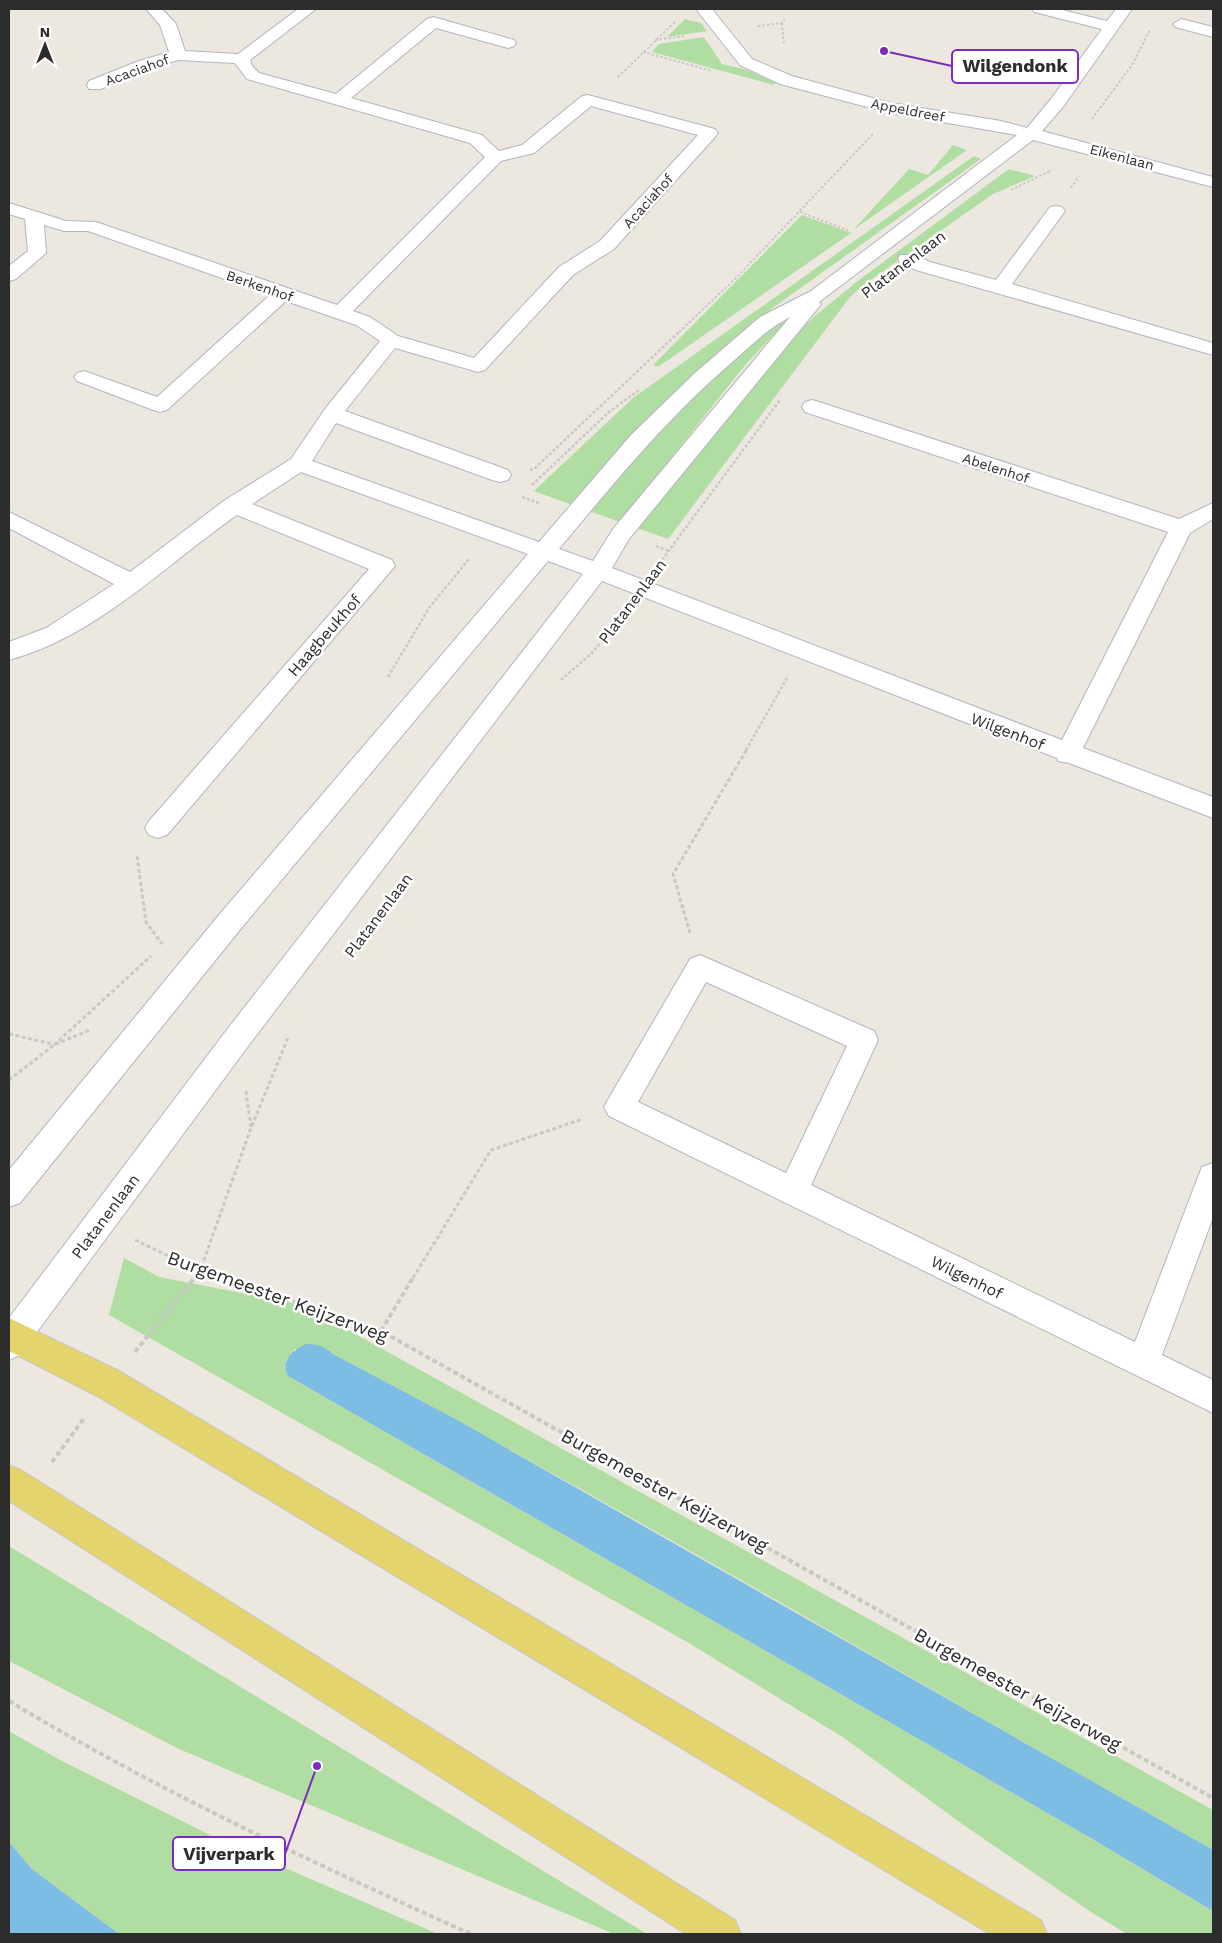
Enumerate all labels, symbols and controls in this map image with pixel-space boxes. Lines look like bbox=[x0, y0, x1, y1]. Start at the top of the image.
north arrow bbox=[20, 20, 70, 70]
text: N bbox=[40, 24, 50, 40]
callout: Wilgendonk bbox=[952, 50, 1078, 83]
street label: Acaciahof bbox=[103, 51, 172, 89]
text: Wilgendonk bbox=[962, 55, 1068, 76]
street label: Appeldreef bbox=[870, 95, 947, 125]
street label: Eikenlaan bbox=[1088, 141, 1156, 173]
street label: Acaciahof bbox=[620, 170, 677, 231]
street label: Platanenlaan bbox=[857, 226, 949, 302]
street label: Berkenhof bbox=[224, 267, 296, 305]
street label: Abelenhof bbox=[960, 450, 1032, 487]
street label: Platanenlaan bbox=[594, 555, 670, 647]
street label: Haagbeukhof bbox=[284, 590, 366, 680]
street label: Wilgenhof bbox=[968, 709, 1048, 755]
street label: Platanenlaan bbox=[340, 869, 416, 961]
street label: Platanenlaan bbox=[67, 1170, 143, 1262]
street label: Burgemeester Keijzerweg bbox=[164, 1246, 392, 1347]
street label: Wilgenhof bbox=[928, 1252, 1007, 1303]
street label: Burgemeester Keijzerweg bbox=[557, 1424, 773, 1557]
street label: Burgemeester Keijzerweg bbox=[910, 1623, 1126, 1756]
callout: Vijverpark bbox=[173, 1837, 285, 1870]
text: Vijverpark bbox=[183, 1843, 276, 1864]

